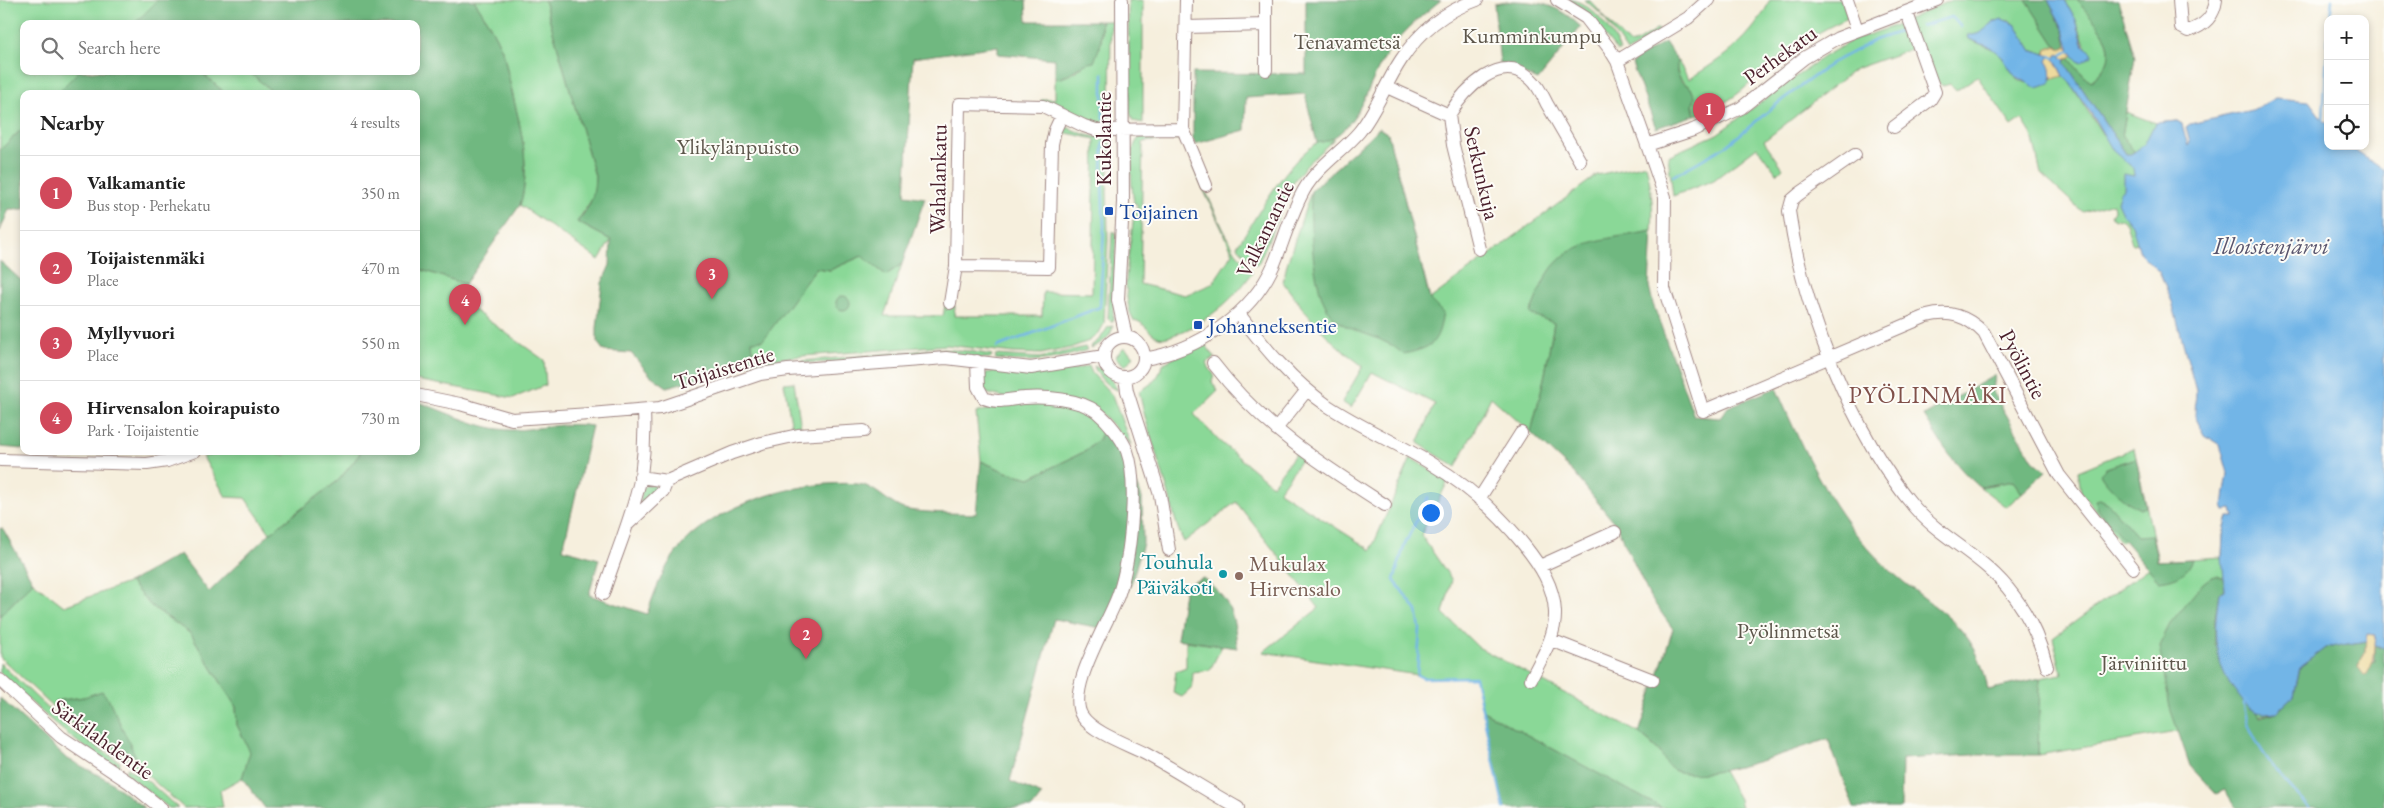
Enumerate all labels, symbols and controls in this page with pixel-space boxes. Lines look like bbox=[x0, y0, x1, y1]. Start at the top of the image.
map controls bbox=[2324, 15, 2369, 150]
button: + bbox=[2324, 15, 2369, 60]
street label: Perhekatu bbox=[1737, 18, 1823, 92]
search box bbox=[20, 20, 420, 75]
park label: Kumminkumpu bbox=[1462, 21, 1602, 50]
park label: Tenavametsä bbox=[1293, 27, 1401, 56]
icon: search bbox=[38, 34, 66, 62]
text: Search here bbox=[78, 35, 160, 60]
button: − bbox=[2324, 60, 2369, 105]
street label: Kukolantie bbox=[1089, 92, 1118, 186]
pin: 1 bbox=[1693, 93, 1725, 134]
button: locate bbox=[2324, 105, 2369, 150]
text: Nearby bbox=[40, 109, 104, 136]
text: 4 results bbox=[350, 112, 400, 133]
street label: Wahalankatu bbox=[923, 123, 953, 234]
street label: Serkunkuja bbox=[1457, 123, 1507, 223]
park label: Ylikylänpuisto bbox=[677, 132, 799, 161]
text: Valkamantie bbox=[87, 170, 186, 195]
street label: Valkamantie bbox=[1229, 175, 1301, 282]
text: 1 bbox=[52, 183, 60, 204]
text: 350 m bbox=[361, 183, 400, 204]
text: Bus stop · Perhekatu bbox=[87, 195, 211, 216]
place label: Toijainen bbox=[1119, 197, 1199, 226]
marker: Toijainen bbox=[1103, 205, 1115, 217]
water label: Illoistenjärvi bbox=[2212, 230, 2330, 261]
text: Toijaistenmäki bbox=[87, 245, 205, 270]
text: 2 bbox=[52, 258, 60, 279]
text: 470 m bbox=[361, 258, 400, 279]
pin: 3 bbox=[696, 258, 728, 299]
text: Place bbox=[87, 270, 119, 291]
pin: 4 bbox=[449, 284, 481, 325]
place label: Johanneksentie bbox=[1206, 311, 1337, 340]
marker: Johanneksentie bbox=[1192, 319, 1204, 331]
text: Myllyvuori bbox=[87, 320, 175, 345]
street label: Pyölintie bbox=[1993, 324, 2054, 404]
text: 3 bbox=[52, 333, 60, 354]
text: 550 m bbox=[361, 333, 400, 354]
street label: Toijaistentie bbox=[671, 339, 778, 397]
text: Place bbox=[87, 345, 119, 366]
district label: PYÖLINMÄKI bbox=[1849, 379, 2007, 410]
text: Hirvensalon koirapuisto bbox=[87, 395, 280, 420]
text: 4 bbox=[52, 408, 60, 429]
text: 730 m bbox=[361, 408, 400, 429]
text: Park · Toijaistentie bbox=[87, 420, 199, 441]
your location bbox=[1418, 500, 1444, 526]
place label: Touhula Päiväkoti bbox=[1136, 547, 1213, 601]
place label: Mukulax Hirvensalo bbox=[1249, 549, 1341, 603]
marker: Touhula Päiväkoti bbox=[1217, 568, 1229, 580]
marker: Mukulax Hirvensalo bbox=[1233, 570, 1245, 582]
park label: Pyölinmetsä bbox=[1737, 616, 1839, 645]
pin: 2 bbox=[790, 618, 822, 659]
park label: Järviniittu bbox=[2099, 648, 2188, 677]
street label: Särkilahdentie bbox=[46, 692, 160, 786]

